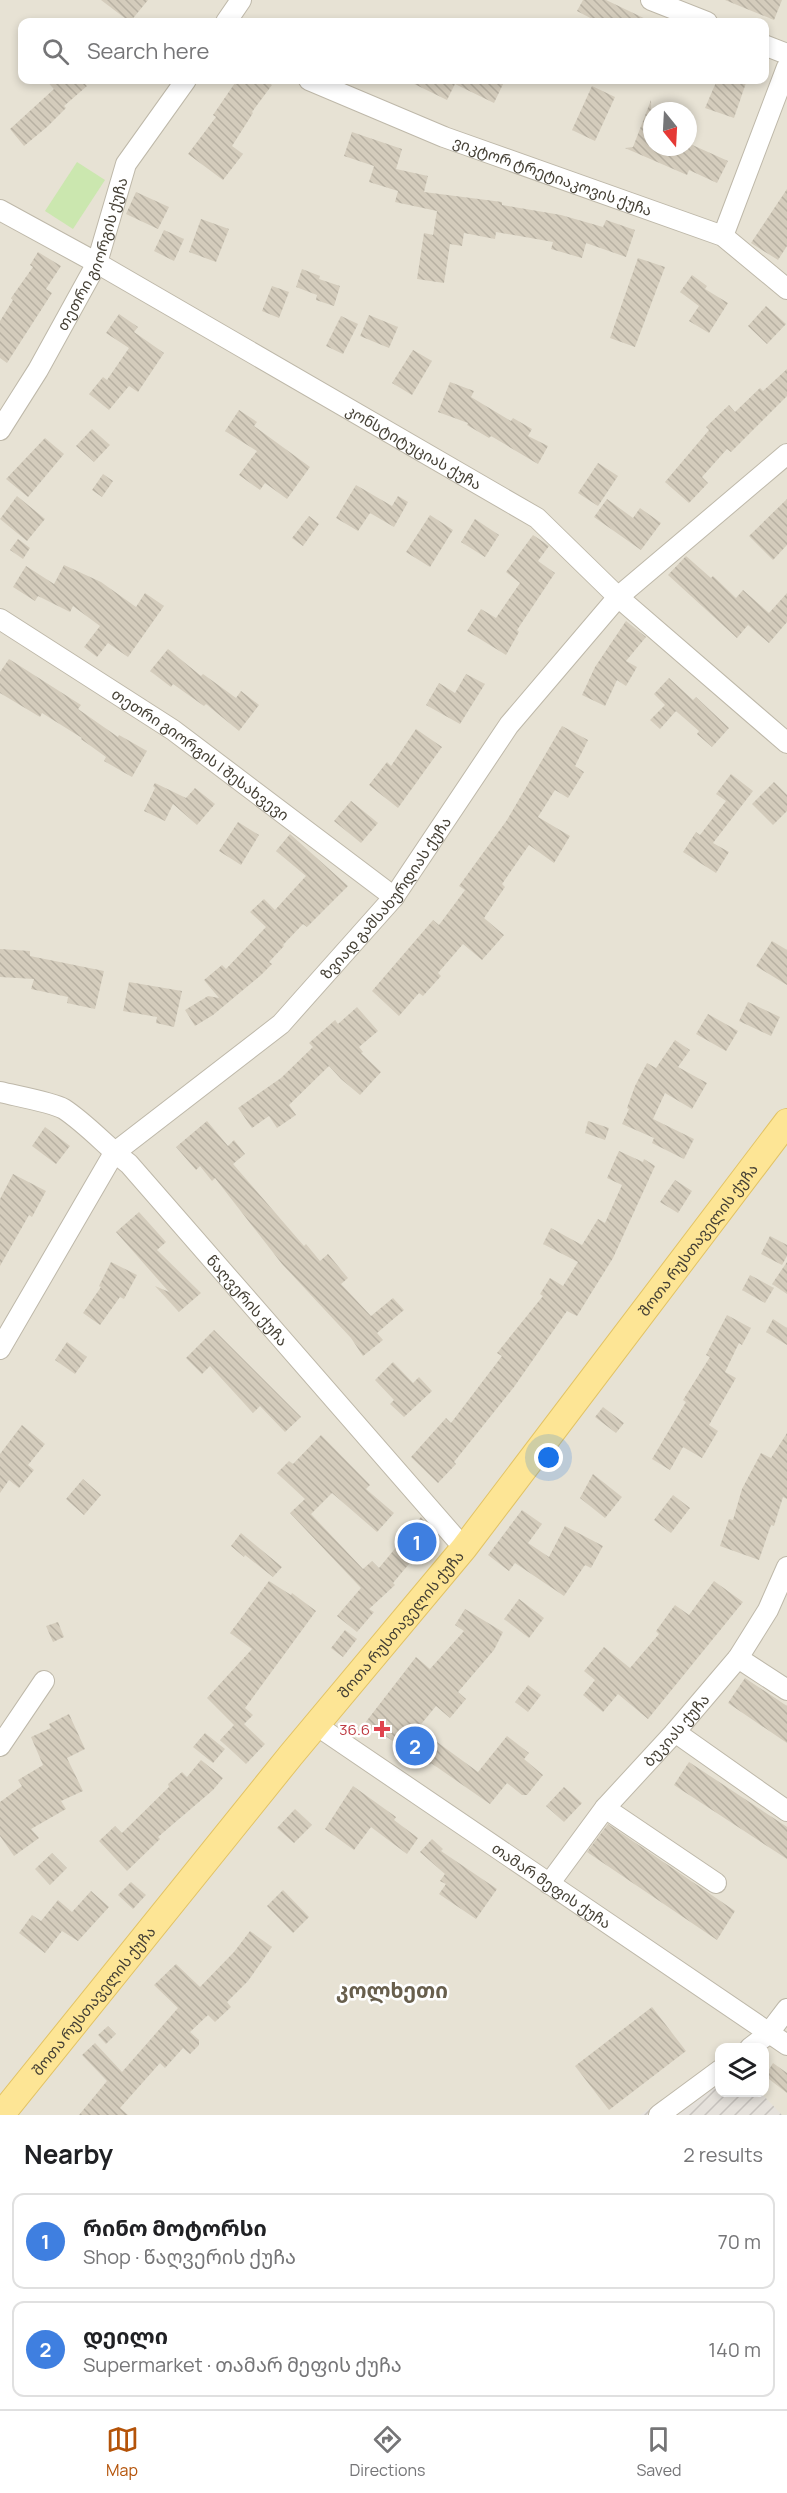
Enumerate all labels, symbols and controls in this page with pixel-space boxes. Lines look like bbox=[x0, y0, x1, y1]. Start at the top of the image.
search box bbox=[18, 18, 769, 84]
icon: search bbox=[39, 35, 72, 68]
text: Search here bbox=[87, 36, 209, 66]
north arrow bbox=[643, 102, 697, 156]
street label: ვიკტორ ტრეტიაკოვის ქუჩა bbox=[450, 131, 655, 221]
street label: თეთრი გიორგის ქუჩა bbox=[51, 175, 132, 334]
street label: კონსტიტუციას ქუჩა bbox=[342, 399, 486, 494]
street label: თეთრი გიორგის I შესახვევი bbox=[108, 683, 294, 825]
street label: ზვიად გამსახურდიას ქუჩა bbox=[315, 812, 455, 984]
street label: შოთა რუსთაველის ქუჩა bbox=[633, 1159, 762, 1320]
street label: წაღვერის ქუჩა bbox=[202, 1250, 293, 1350]
your location bbox=[534, 1443, 563, 1472]
pin: 1 bbox=[398, 1520, 436, 1564]
street label: შოთა რუსთაველის ქუჩა bbox=[333, 1546, 468, 1702]
street label: ბუკიას ქუჩა bbox=[638, 1689, 714, 1771]
place label: 36.6 bbox=[339, 1719, 370, 1740]
marker: 36.6 bbox=[375, 1722, 389, 1736]
pin: 2 bbox=[396, 1724, 434, 1768]
street label: თამარ მეფის ქუჩა bbox=[488, 1837, 616, 1933]
street label: შოთა რუსთაველის ქუჩა bbox=[27, 1921, 160, 2080]
district label: კოლხეთი bbox=[336, 1976, 448, 2004]
map controls bbox=[715, 2043, 769, 2097]
button: layers bbox=[715, 2043, 769, 2097]
text: Nearby bbox=[24, 2136, 113, 2172]
text: 2 results bbox=[683, 2141, 763, 2168]
text: რინო მოტორსი bbox=[83, 2213, 267, 2243]
text: 1 bbox=[41, 2228, 50, 2255]
text: 70 m bbox=[718, 2228, 761, 2255]
text: Shop · წაღვერის ქუჩა bbox=[83, 2243, 296, 2270]
text: დეილი bbox=[83, 2321, 168, 2351]
text: 2 bbox=[40, 2336, 51, 2363]
text: 140 m bbox=[708, 2336, 761, 2363]
text: Supermarket · თამარ მეფის ქუჩა bbox=[83, 2351, 402, 2378]
tab: Map bbox=[106, 2423, 139, 2481]
tab: Directions bbox=[350, 2423, 425, 2481]
tab: Saved bbox=[636, 2423, 681, 2481]

